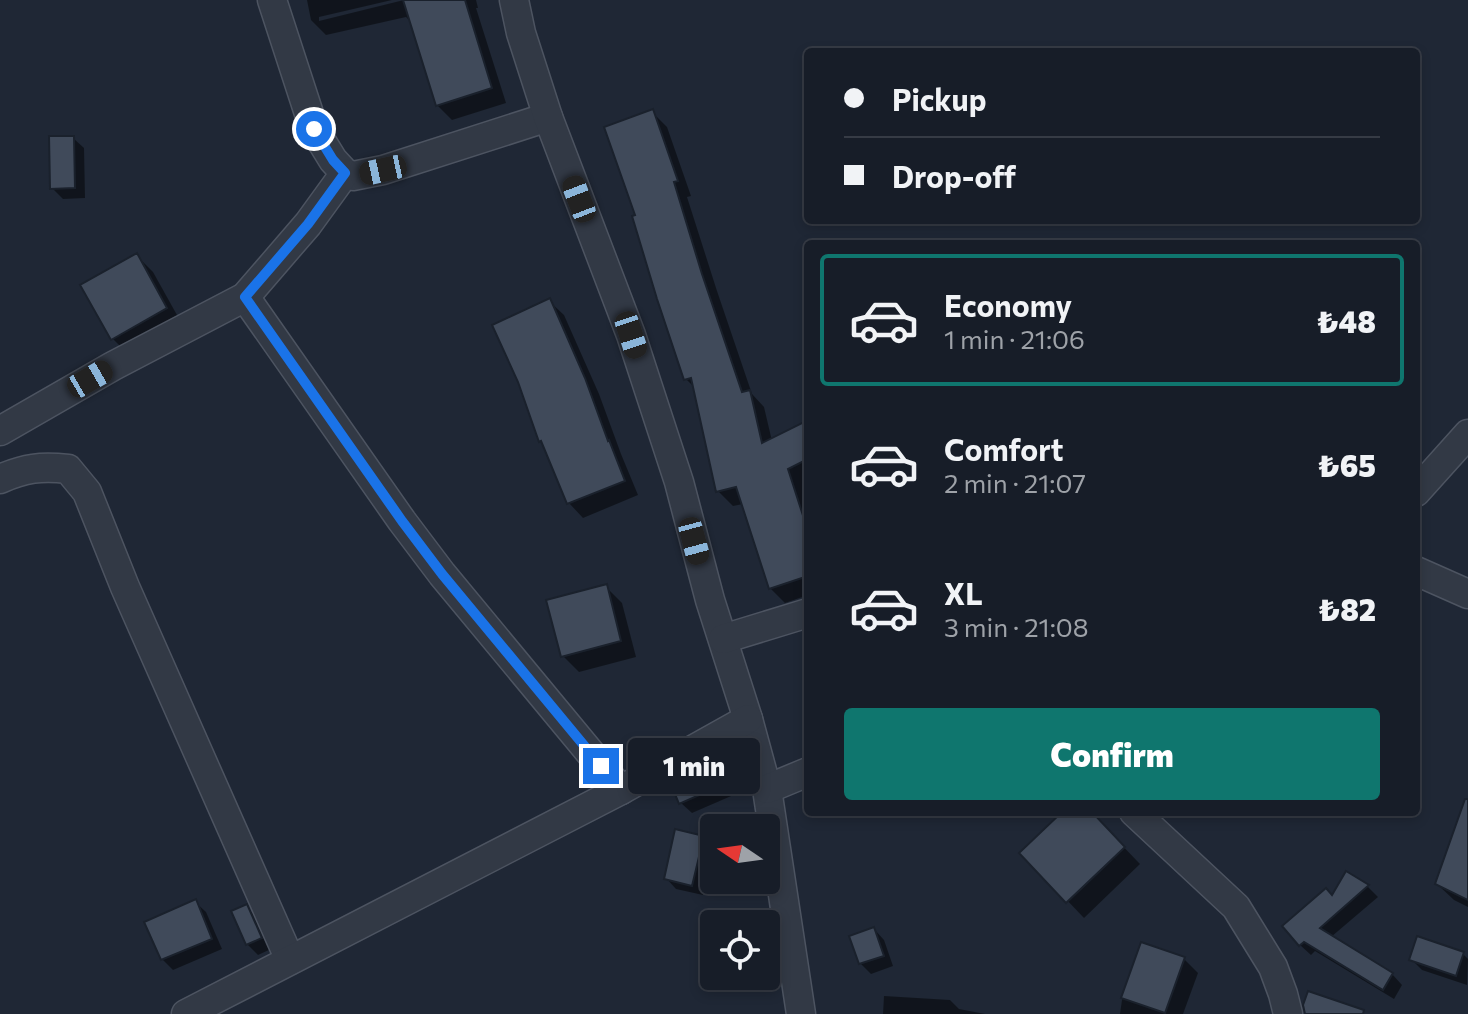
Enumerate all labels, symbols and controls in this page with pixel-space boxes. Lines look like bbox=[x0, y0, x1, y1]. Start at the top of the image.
text: Pickup bbox=[892, 80, 986, 117]
route start bbox=[296, 111, 332, 147]
car bbox=[357, 153, 409, 187]
text: Drop-off bbox=[892, 157, 1016, 194]
car bbox=[559, 172, 599, 226]
icon: car bbox=[848, 284, 920, 356]
text: Economy bbox=[944, 286, 1072, 323]
text: ₺48 bbox=[1316, 302, 1376, 339]
car bbox=[612, 308, 650, 362]
text: 1 min · 21:06 bbox=[944, 323, 1085, 354]
car bbox=[63, 357, 117, 401]
icon: car bbox=[848, 428, 920, 500]
text: Comfort bbox=[944, 430, 1063, 467]
text: ₺65 bbox=[1318, 446, 1376, 483]
text: 2 min · 21:07 bbox=[944, 467, 1086, 498]
car bbox=[676, 515, 712, 567]
icon: car bbox=[848, 572, 920, 644]
text: XL bbox=[944, 574, 983, 611]
text: ₺82 bbox=[1318, 590, 1376, 627]
text: 3 min · 21:08 bbox=[944, 611, 1089, 642]
button: Confirm bbox=[844, 708, 1380, 800]
callout: 1 min bbox=[629, 738, 761, 794]
route end bbox=[583, 748, 619, 784]
text: 1 min bbox=[663, 750, 725, 781]
north arrow bbox=[700, 814, 780, 894]
map controls bbox=[700, 814, 780, 990]
button: locate bbox=[700, 910, 780, 990]

